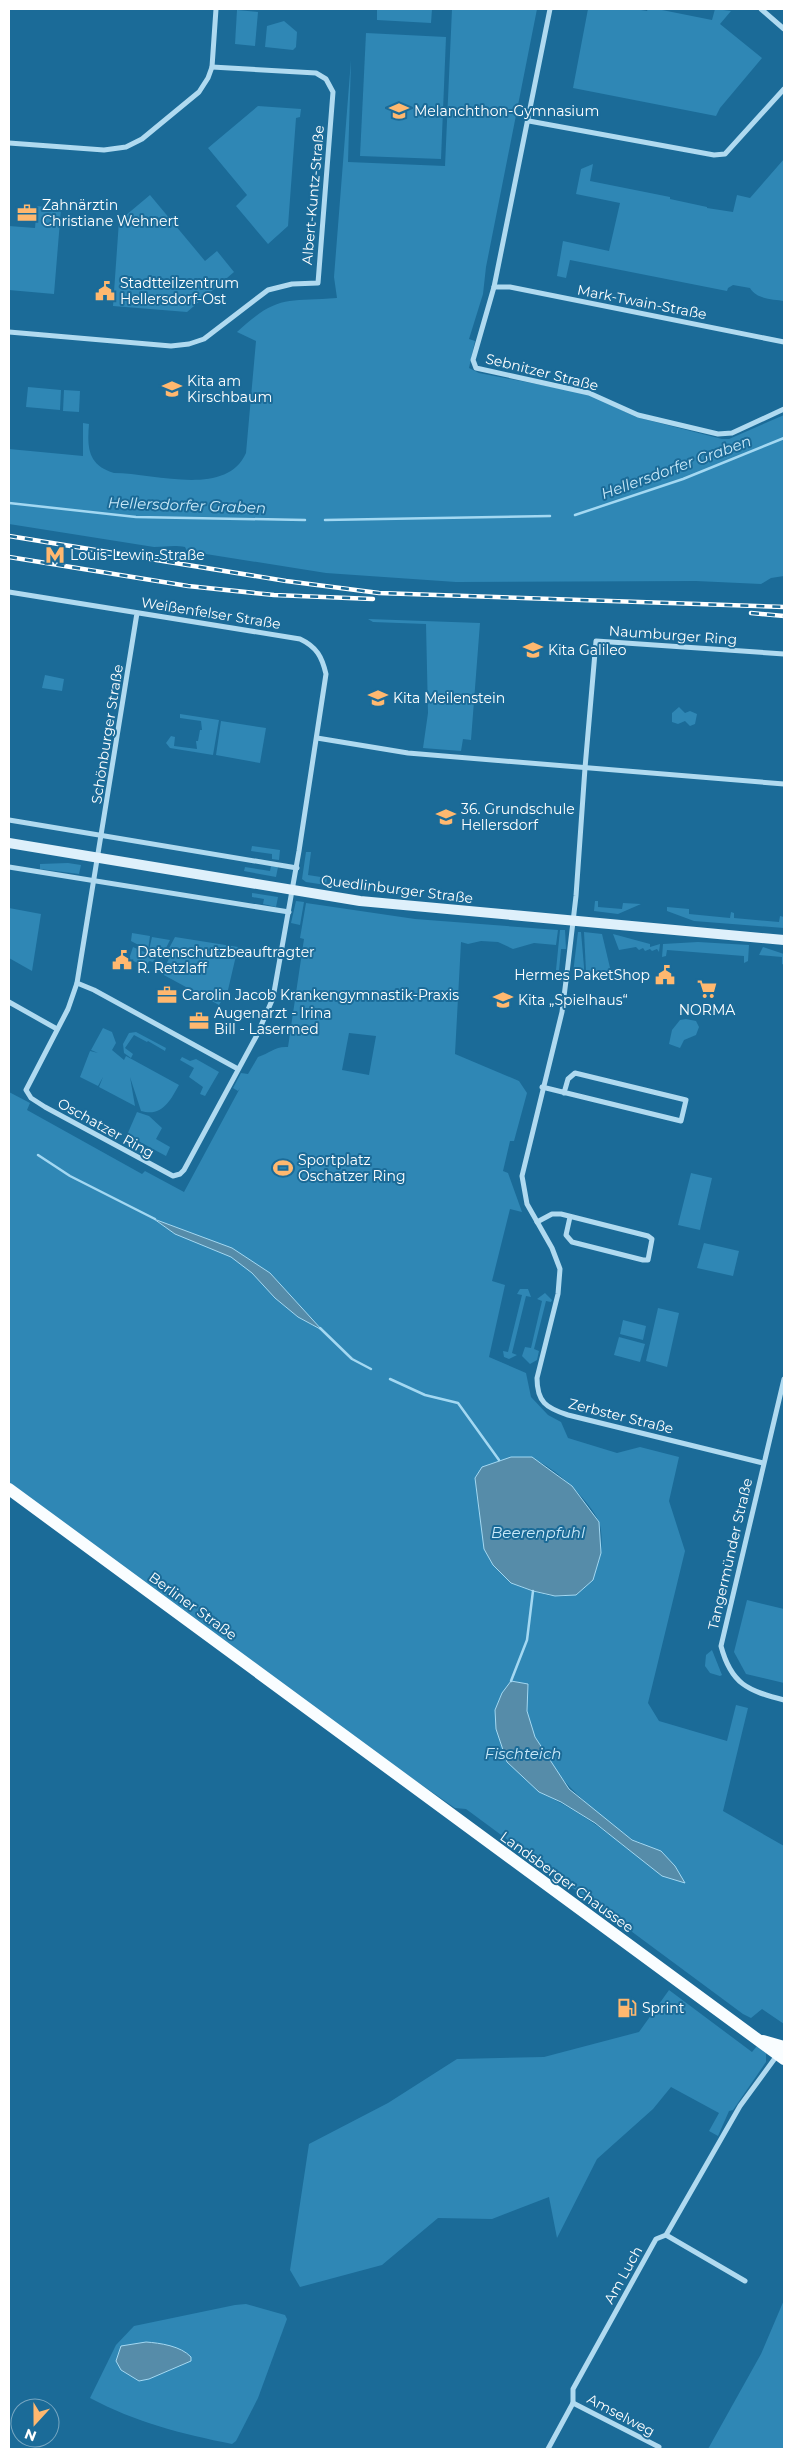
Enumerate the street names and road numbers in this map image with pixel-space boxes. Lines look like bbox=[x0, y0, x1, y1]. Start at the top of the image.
street label: Albert-Kuntz-Straße bbox=[298, 124, 328, 266]
street label: Mark-Twain-Straße bbox=[576, 281, 708, 323]
street label: Sebnitzer Straße bbox=[484, 349, 600, 395]
street label: Weißenfelser Straße bbox=[140, 593, 282, 633]
street label: Naumburger Ring bbox=[608, 622, 738, 648]
street label: Schönburger Straße bbox=[87, 663, 127, 805]
street label: Quedlinburger Straße bbox=[320, 871, 474, 907]
street label: Oschatzer Ring bbox=[55, 1094, 157, 1162]
street label: Zerbster Straße bbox=[567, 1394, 675, 1438]
street label: Tangermünder Straße bbox=[704, 1476, 756, 1632]
street label: Berliner Straße bbox=[145, 1568, 241, 1644]
street label: Landsberger Chaussee bbox=[497, 1828, 637, 1936]
street label: Am Luch bbox=[600, 2243, 646, 2307]
street label: Amselweg bbox=[584, 2390, 658, 2440]

